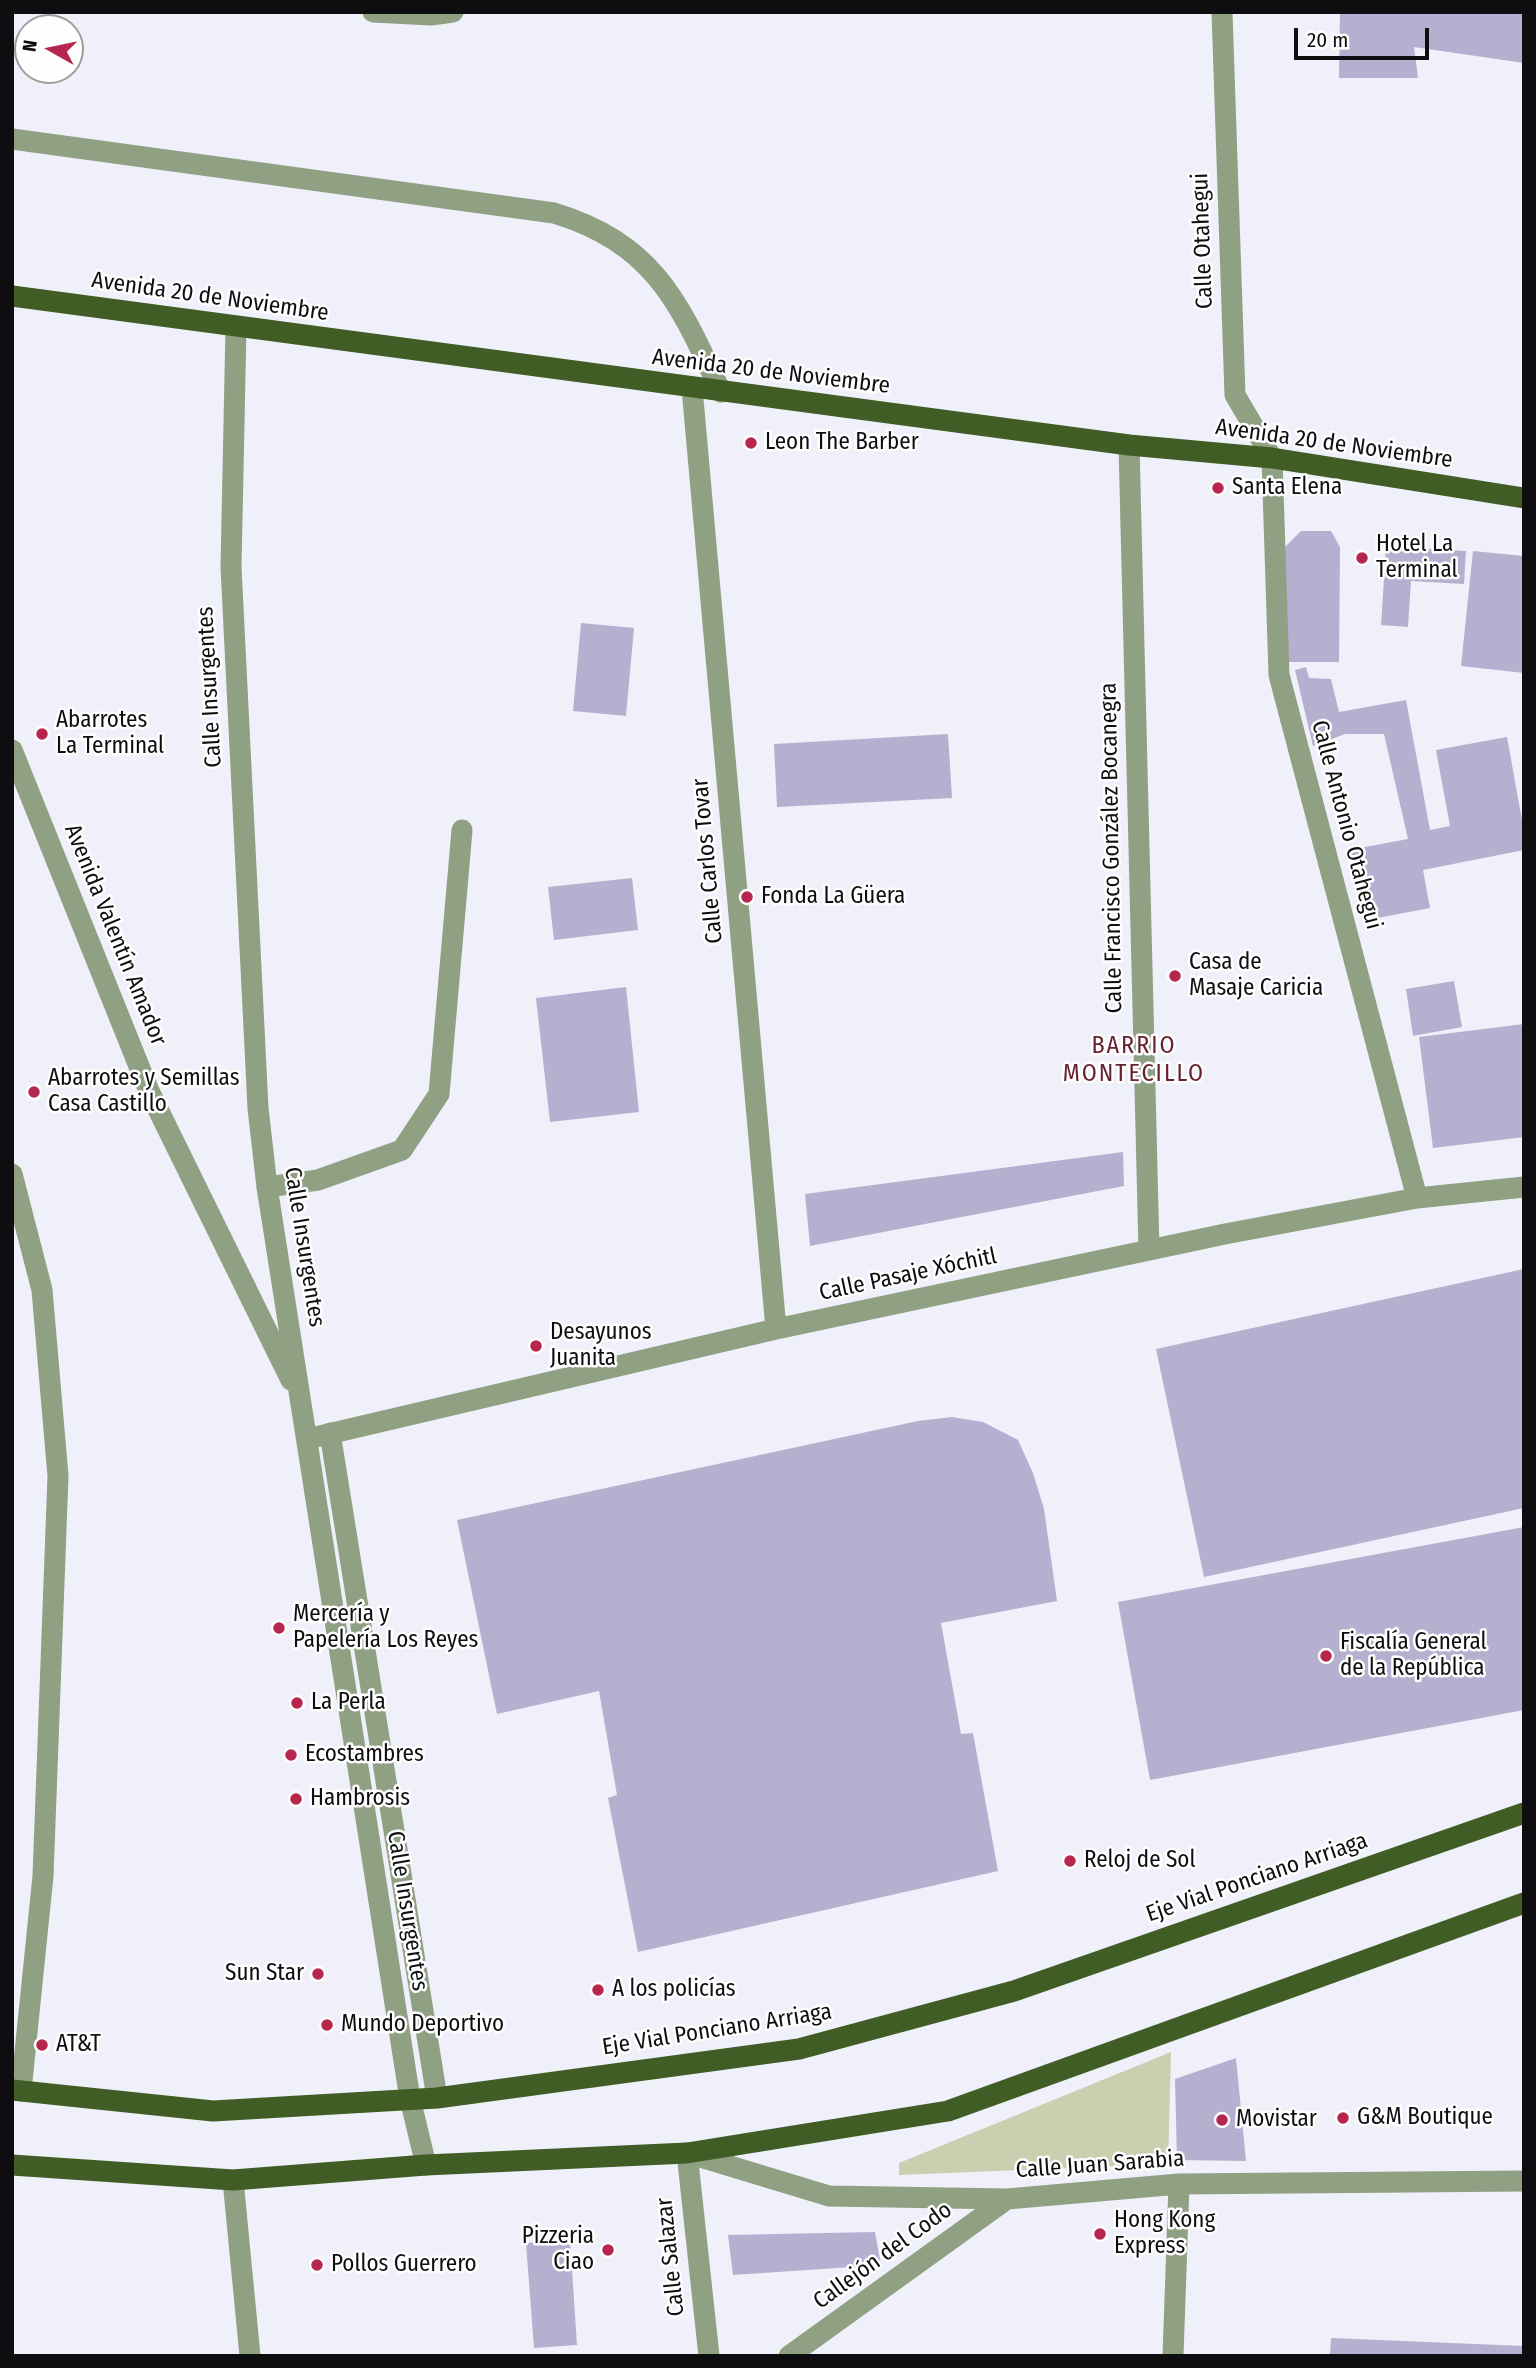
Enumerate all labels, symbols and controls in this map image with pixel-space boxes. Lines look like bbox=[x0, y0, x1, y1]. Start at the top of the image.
north arrow bbox=[14, 14, 84, 84]
scale bar bbox=[1298, 14, 1433, 58]
text: 20 m bbox=[1307, 27, 1348, 53]
text: N bbox=[17, 39, 42, 53]
street label: Calle Otahegui bbox=[1187, 172, 1219, 310]
street label: Avenida 20 de Noviembre bbox=[90, 267, 330, 327]
street label: Avenida 20 de Noviembre bbox=[651, 344, 891, 400]
street label: Avenida 20 de Noviembre bbox=[1214, 414, 1454, 474]
place label: Leon The Barber bbox=[765, 429, 919, 457]
marker: Leon The Barber bbox=[743, 435, 759, 451]
place label: Santa Elena bbox=[1232, 474, 1342, 502]
marker: Santa Elena bbox=[1210, 480, 1226, 496]
place label: Hotel La Terminal bbox=[1376, 531, 1457, 585]
marker: Hotel La Terminal bbox=[1354, 550, 1370, 566]
street label: Calle Insurgentes bbox=[192, 606, 228, 768]
street label: Calle Francisco González Bocanegra bbox=[1095, 682, 1129, 1014]
place label: Abarrotes La Terminal bbox=[56, 707, 164, 761]
street label: Calle Antonio Otahegui bbox=[1305, 718, 1387, 932]
marker: Abarrotes La Terminal bbox=[34, 726, 50, 742]
street label: Calle Carlos Tovar bbox=[687, 777, 729, 945]
street label: Avenida Valentín Amador bbox=[58, 820, 172, 1050]
place label: Fonda La Güera bbox=[761, 883, 905, 911]
marker: Fonda La Güera bbox=[739, 889, 755, 905]
place label: Casa de Masaje Caricia bbox=[1189, 949, 1323, 1003]
marker: Casa de Masaje Caricia bbox=[1167, 968, 1183, 984]
district label: BARRIO MONTECILLO bbox=[1064, 1032, 1204, 1088]
place label: Abarrotes y Semillas Casa Castillo bbox=[48, 1065, 240, 1119]
marker: Abarrotes y Semillas Casa Castillo bbox=[26, 1084, 42, 1100]
street label: Calle Insurgentes bbox=[278, 1165, 330, 1329]
street label: Calle Pasaje Xóchitl bbox=[817, 1243, 999, 1307]
place label: Desayunos Juanita bbox=[550, 1319, 652, 1373]
marker: Desayunos Juanita bbox=[528, 1338, 544, 1354]
place label: Mercería y Papelería Los Reyes bbox=[293, 1601, 478, 1655]
marker: Mercería y Papelería Los Reyes bbox=[271, 1620, 287, 1636]
place label: Fiscalía General de la República bbox=[1340, 1629, 1487, 1683]
marker: Fiscalía General de la República bbox=[1318, 1648, 1334, 1664]
place label: La Perla bbox=[311, 1689, 386, 1717]
marker: La Perla bbox=[289, 1695, 305, 1711]
place label: Ecostambres bbox=[305, 1741, 424, 1769]
marker: Ecostambres bbox=[283, 1747, 299, 1763]
place label: Hambrosis bbox=[310, 1785, 410, 1813]
marker: Hambrosis bbox=[288, 1791, 304, 1807]
street label: Eje Vial Ponciano Arriaga bbox=[1143, 1827, 1371, 1929]
street label: Calle Insurgentes bbox=[381, 1829, 433, 1993]
place label: Reloj de Sol bbox=[1084, 1847, 1195, 1875]
marker: Reloj de Sol bbox=[1062, 1853, 1078, 1869]
place label: Sun Star bbox=[225, 1960, 304, 1988]
marker: Sun Star bbox=[310, 1966, 326, 1982]
place label: A los policías bbox=[612, 1976, 736, 2004]
marker: A los policías bbox=[590, 1982, 606, 1998]
street label: Eje Vial Ponciano Arriaga bbox=[600, 1998, 834, 2062]
place label: Mundo Deportivo bbox=[341, 2011, 504, 2039]
marker: Mundo Deportivo bbox=[319, 2017, 335, 2033]
place label: AT&T bbox=[56, 2031, 101, 2059]
marker: AT&T bbox=[34, 2037, 50, 2053]
place label: G&M Boutique bbox=[1357, 2104, 1493, 2132]
place label: Movistar bbox=[1236, 2106, 1317, 2134]
marker: G&M Boutique bbox=[1335, 2110, 1351, 2126]
marker: Movistar bbox=[1214, 2112, 1230, 2128]
street label: Calle Juan Sarabia bbox=[1015, 2145, 1185, 2185]
street label: Calle Salazar bbox=[651, 2196, 691, 2318]
street label: Callejón del Codo bbox=[808, 2197, 958, 2315]
place label: Hong Kong Express bbox=[1114, 2207, 1215, 2261]
place label: Pizzeria Ciao bbox=[522, 2223, 594, 2277]
marker: Hong Kong Express bbox=[1092, 2226, 1108, 2242]
marker: Pizzeria Ciao bbox=[600, 2242, 616, 2258]
place label: Pollos Guerrero bbox=[331, 2251, 477, 2279]
marker: Pollos Guerrero bbox=[309, 2257, 325, 2273]

